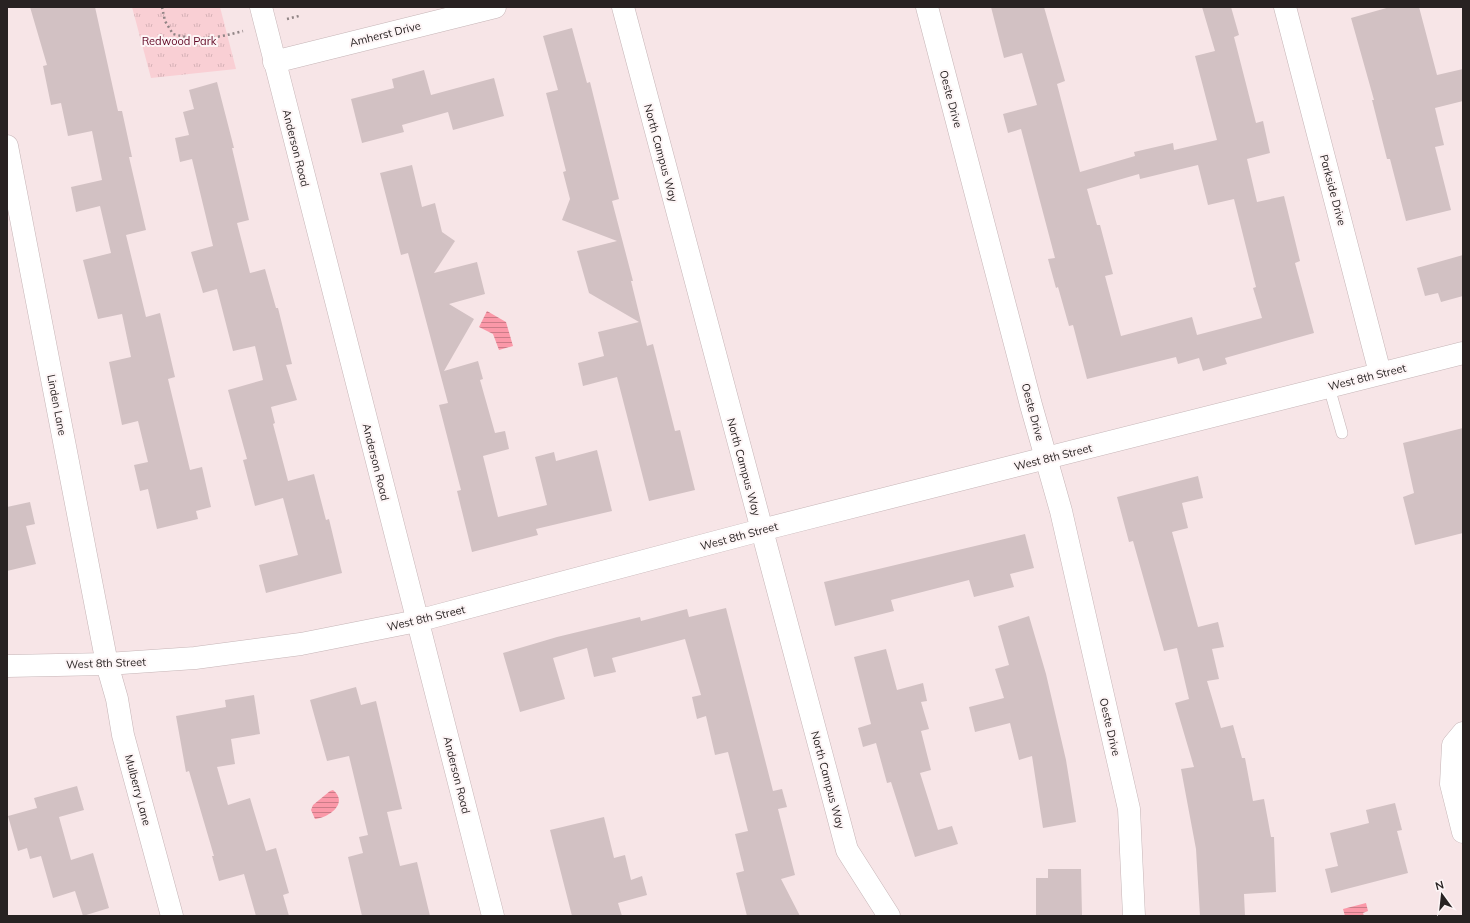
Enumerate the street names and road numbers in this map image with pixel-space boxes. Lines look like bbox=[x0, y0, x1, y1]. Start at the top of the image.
street label: Amherst Drive bbox=[348, 18, 422, 50]
street label: Oeste Drive bbox=[937, 69, 965, 129]
street label: North Campus Way bbox=[641, 102, 681, 204]
street label: Anderson Road bbox=[280, 108, 312, 188]
street label: Parkside Drive bbox=[1317, 153, 1349, 227]
street label: West 8th Street bbox=[1327, 361, 1408, 393]
street label: Linden Lane bbox=[44, 373, 70, 437]
street label: Oeste Drive bbox=[1019, 382, 1047, 442]
street label: North Campus Way bbox=[724, 416, 764, 518]
street label: Anderson Road bbox=[360, 422, 392, 502]
street label: West 8th Street bbox=[1013, 441, 1094, 473]
street label: West 8th Street bbox=[699, 519, 780, 553]
street label: West 8th Street bbox=[386, 602, 467, 634]
street label: West 8th Street bbox=[66, 655, 146, 671]
street label: Oeste Drive bbox=[1097, 697, 1123, 757]
street label: North Campus Way bbox=[808, 729, 848, 831]
street label: Anderson Road bbox=[441, 735, 473, 815]
street label: Mulberry Lane bbox=[122, 753, 154, 827]

